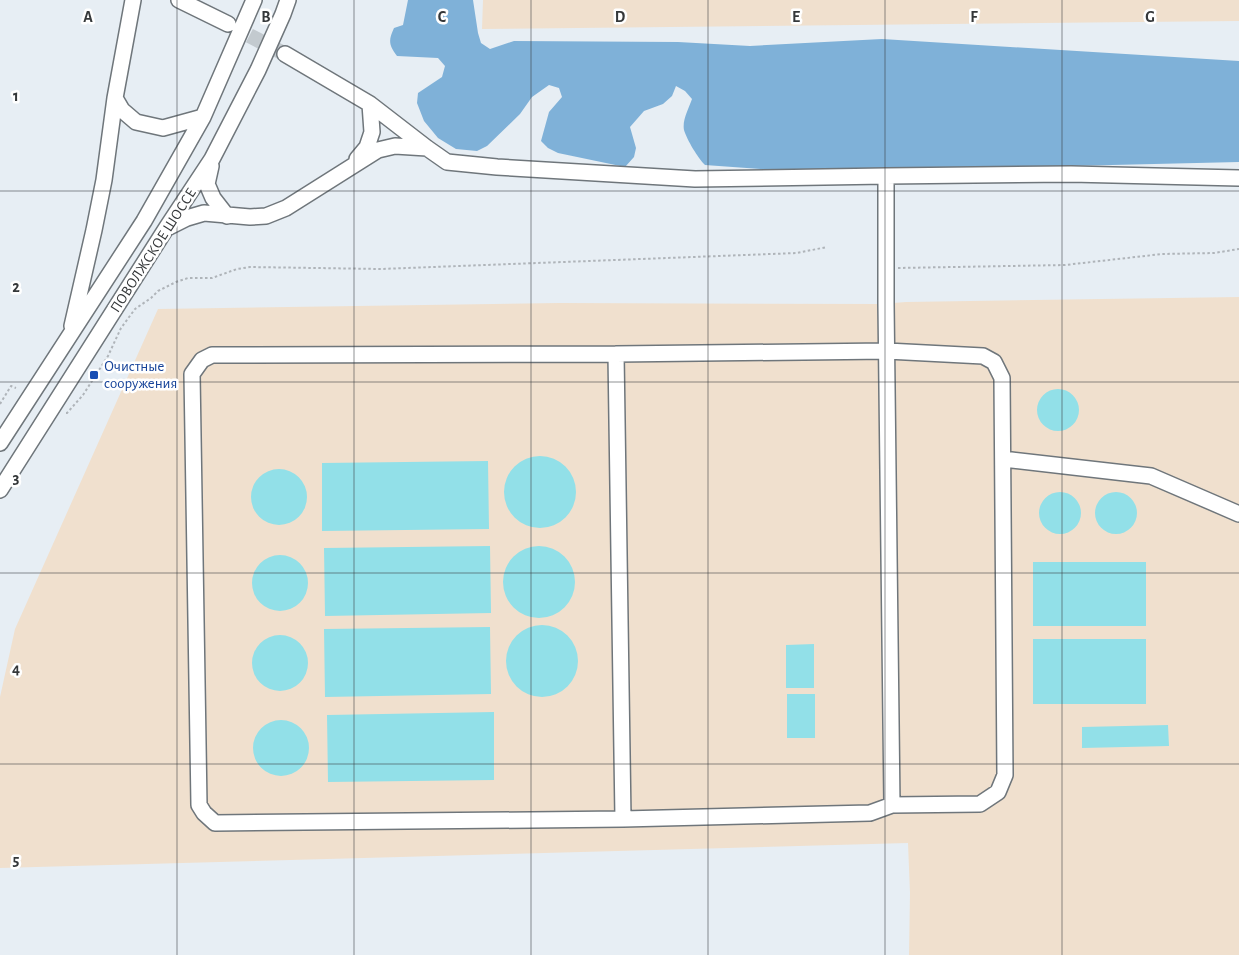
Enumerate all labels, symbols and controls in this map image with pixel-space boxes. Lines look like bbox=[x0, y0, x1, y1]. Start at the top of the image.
text: A bbox=[83, 9, 93, 25]
text: B bbox=[261, 9, 271, 25]
text: C bbox=[438, 9, 447, 25]
text: D bbox=[615, 9, 626, 25]
text: E bbox=[792, 9, 800, 25]
text: F bbox=[970, 9, 978, 25]
text: G bbox=[1145, 9, 1155, 25]
text: 1 bbox=[13, 88, 19, 104]
street label: ПОВОЛЖСКОЕ ШОССЕ bbox=[108, 185, 199, 315]
text: 2 bbox=[12, 279, 20, 295]
place label: Очистные сооружения bbox=[104, 359, 177, 391]
marker: Очистные сооружения bbox=[88, 369, 100, 381]
text: 3 bbox=[13, 470, 20, 486]
text: 4 bbox=[12, 661, 20, 677]
text: 5 bbox=[13, 852, 20, 868]

